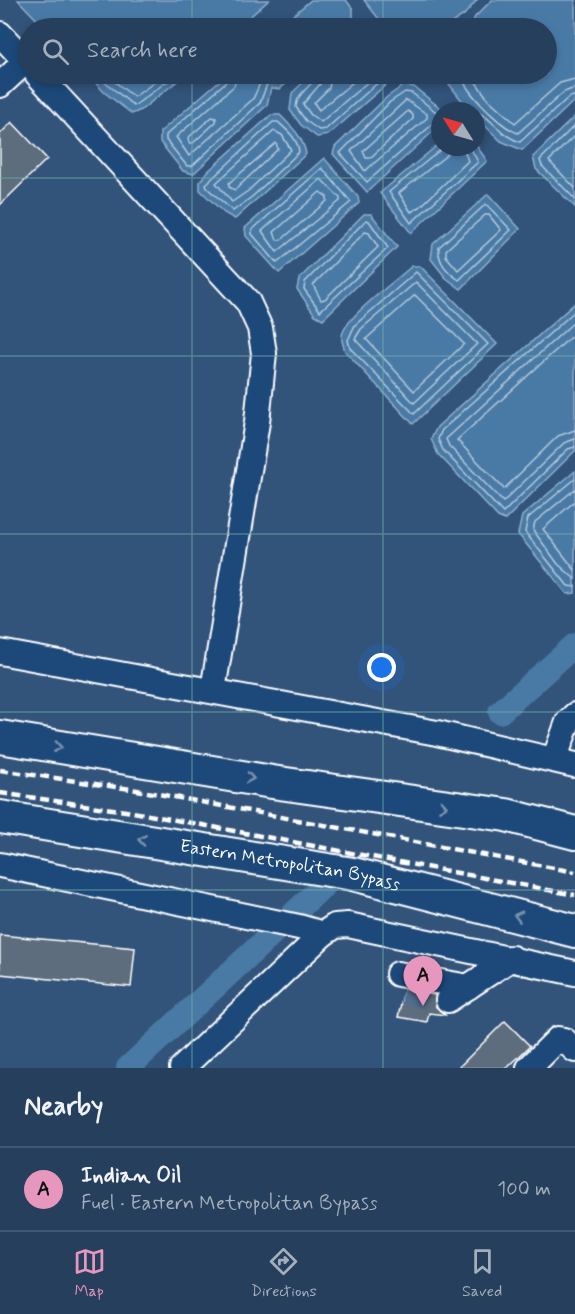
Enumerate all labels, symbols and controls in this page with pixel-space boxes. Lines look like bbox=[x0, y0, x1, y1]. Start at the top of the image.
search box bbox=[18, 18, 557, 84]
icon: search bbox=[39, 35, 72, 68]
text: Search here bbox=[87, 37, 198, 65]
north arrow bbox=[431, 102, 485, 156]
your location bbox=[367, 653, 396, 682]
one-way arrow bbox=[53, 740, 62, 752]
one-way arrow bbox=[245, 771, 255, 784]
one-way arrow bbox=[439, 799, 448, 811]
street label: Eastern Metropolitan Bypass bbox=[178, 834, 403, 898]
one-way arrow bbox=[138, 835, 147, 847]
one-way arrow bbox=[513, 911, 523, 924]
pin: A bbox=[404, 956, 442, 1006]
text: Nearby bbox=[24, 1090, 103, 1124]
text: Indian Oil bbox=[81, 1162, 182, 1190]
text: A bbox=[37, 1176, 50, 1203]
text: 100 m bbox=[497, 1176, 551, 1203]
text: Fuel · Eastern Metropolitan Bypass bbox=[81, 1190, 378, 1217]
tab: Map bbox=[73, 1245, 106, 1302]
tab: Directions bbox=[251, 1245, 317, 1302]
tab: Saved bbox=[462, 1245, 502, 1302]

